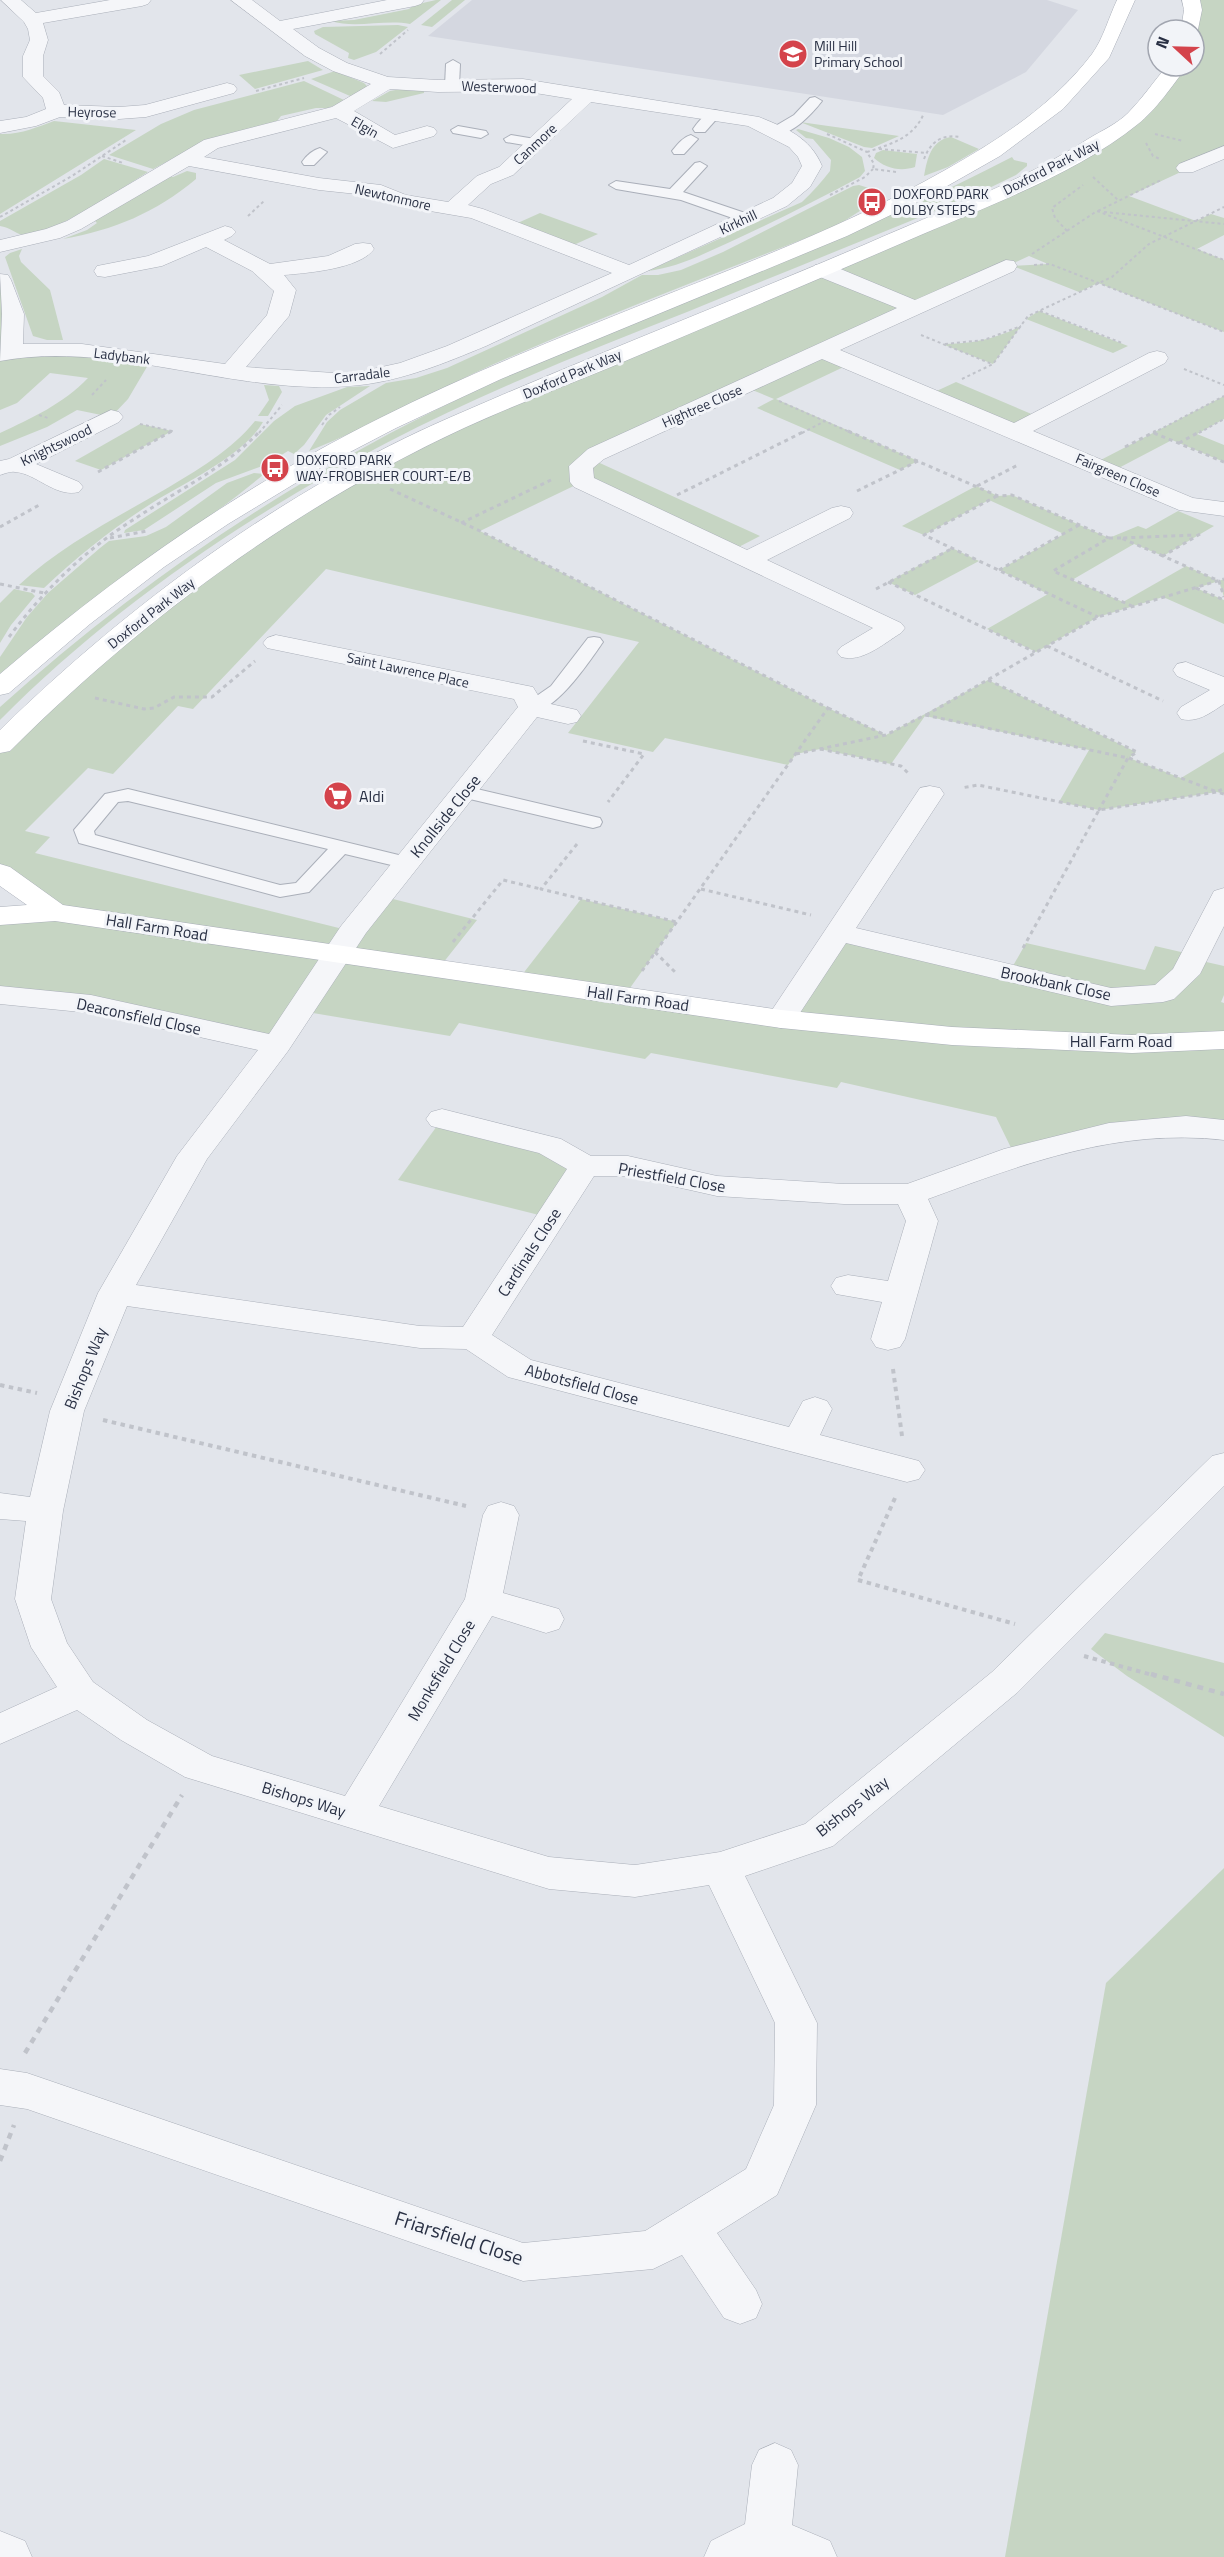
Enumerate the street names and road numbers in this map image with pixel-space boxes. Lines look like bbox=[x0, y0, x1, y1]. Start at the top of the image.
street label: Westerwood bbox=[461, 75, 537, 98]
street label: Heyrose bbox=[67, 101, 117, 122]
street label: Elgin bbox=[348, 110, 383, 143]
street label: Canmore bbox=[508, 118, 561, 169]
street label: Doxford Park Way bbox=[999, 133, 1103, 200]
street label: Newtonmore bbox=[353, 178, 433, 215]
street label: Kirkhill bbox=[715, 204, 760, 239]
street label: Ladybank bbox=[93, 342, 152, 369]
street label: Doxford Park Way bbox=[519, 343, 625, 404]
street label: Carradale bbox=[333, 361, 391, 388]
street label: Hightree Close bbox=[658, 378, 745, 433]
street label: Knightswood bbox=[16, 418, 95, 471]
street label: Fairgreen Close bbox=[1073, 447, 1164, 502]
street label: Doxford Park Way bbox=[103, 572, 199, 653]
street label: Saint Lawrence Place bbox=[345, 646, 471, 693]
street label: Knollside Close bbox=[404, 769, 486, 863]
street label: Hall Farm Road bbox=[104, 907, 210, 947]
street label: Brookbank Close bbox=[999, 960, 1113, 1006]
street label: Hall Farm Road bbox=[585, 979, 691, 1017]
street label: Deaconsfield Close bbox=[75, 991, 203, 1041]
street label: Hall Farm Road bbox=[1070, 1029, 1172, 1053]
street label: Priestfield Close bbox=[616, 1156, 728, 1198]
street label: Cardinals Close bbox=[491, 1203, 567, 1301]
street label: Bishops Way bbox=[58, 1323, 112, 1413]
street label: Abbotsfield Close bbox=[523, 1357, 641, 1411]
street label: Monksfield Close bbox=[401, 1615, 481, 1725]
street label: Bishops Way bbox=[810, 1770, 894, 1842]
street label: Bishops Way bbox=[259, 1775, 349, 1823]
street label: Friarsfield Close bbox=[391, 2202, 528, 2273]

